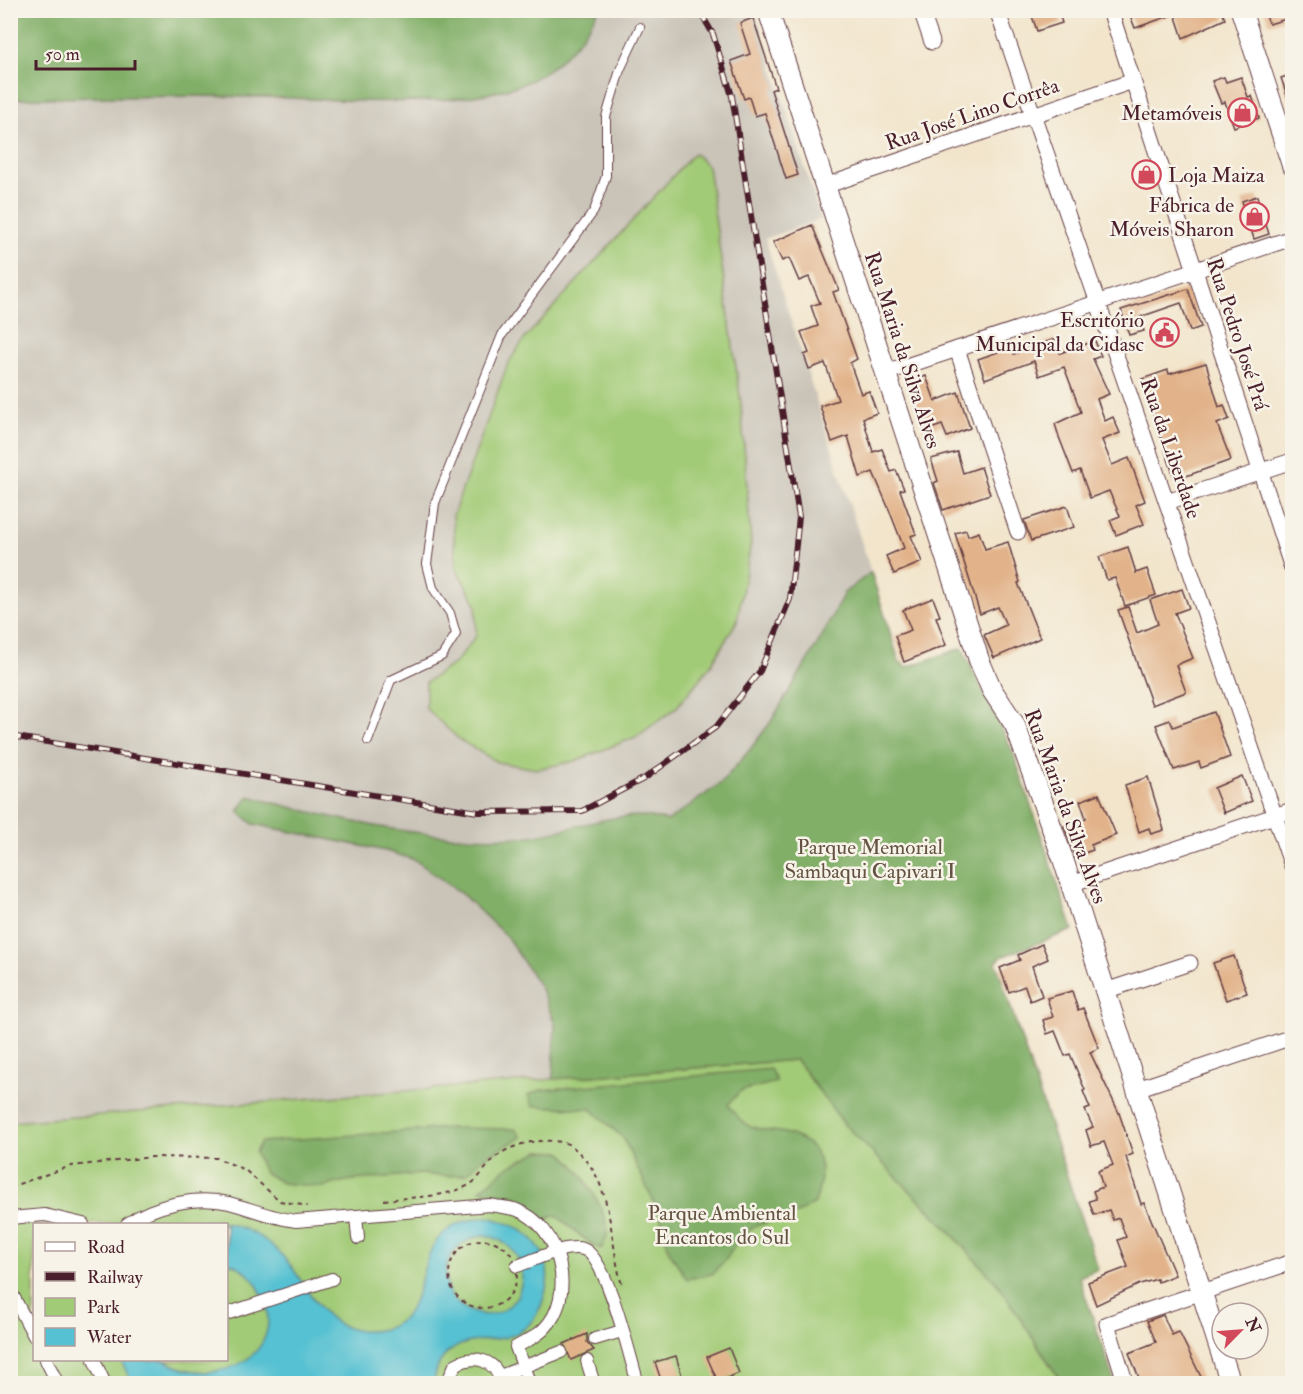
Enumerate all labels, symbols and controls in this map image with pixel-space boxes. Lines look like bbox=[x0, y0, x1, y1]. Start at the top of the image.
scale bar bbox=[36, 33, 135, 71]
text: 50 m bbox=[45, 43, 80, 66]
street label: Rua José Lino Corrêa bbox=[882, 72, 1063, 157]
shop icon: Metamóveis bbox=[1227, 97, 1259, 129]
place label: Metamóveis bbox=[1121, 100, 1222, 127]
shop icon: Loja Maiza bbox=[1131, 159, 1163, 191]
place label: Loja Maiza bbox=[1168, 162, 1265, 189]
place label: Fábrica de Móveis Sharon bbox=[1109, 192, 1234, 243]
shop icon: Fábrica de Móveis Sharon bbox=[1239, 201, 1271, 233]
street label: Rua Maria da Silva Alves bbox=[858, 248, 947, 452]
street label: Rua Pedro José Prá bbox=[1200, 254, 1275, 414]
place label: Escritório Municipal da Cidasc bbox=[975, 307, 1145, 358]
public building icon: Escritório Municipal da Cidasc bbox=[1149, 316, 1181, 348]
street label: Rua da Liberdade bbox=[1134, 374, 1207, 523]
street label: Rua Maria da Silva Alves bbox=[1018, 705, 1113, 907]
park label: Parque Memorial Sambaqui Capivari I bbox=[784, 834, 956, 885]
park label: Parque Ambiental Encantos do Sul bbox=[648, 1200, 797, 1251]
legend bbox=[33, 1223, 228, 1361]
text: Road bbox=[87, 1236, 125, 1259]
text: Railway bbox=[87, 1266, 144, 1289]
text: Park bbox=[87, 1296, 120, 1319]
north arrow bbox=[1210, 1301, 1270, 1361]
text: N bbox=[1240, 1313, 1265, 1336]
text: Water bbox=[86, 1326, 131, 1349]

